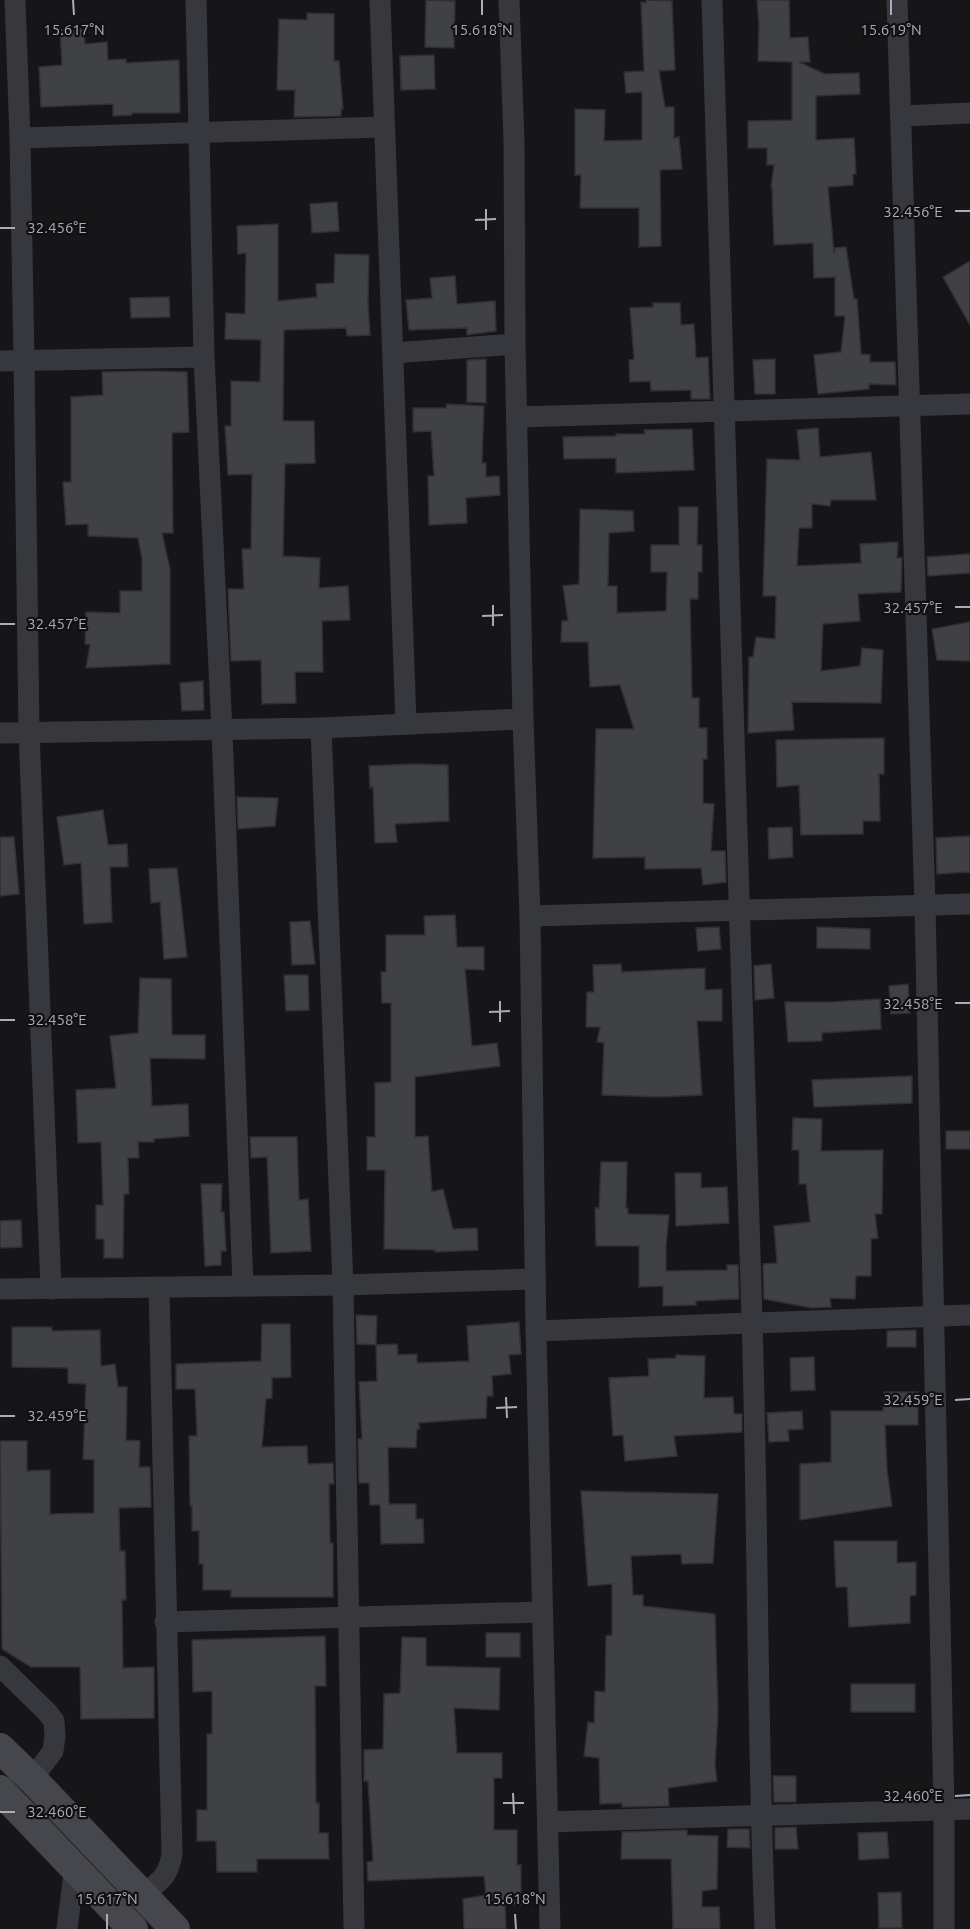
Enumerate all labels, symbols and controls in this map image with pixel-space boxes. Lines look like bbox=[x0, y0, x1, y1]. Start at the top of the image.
text: 15.617°N bbox=[43, 21, 105, 38]
text: 15.618°N bbox=[451, 21, 513, 38]
text: 15.619°N bbox=[860, 21, 922, 38]
text: 32.456°E bbox=[883, 203, 943, 220]
text: 32.456°E bbox=[27, 219, 87, 236]
text: 32.457°E bbox=[883, 599, 943, 616]
text: 32.457°E bbox=[27, 615, 87, 632]
text: 32.458°E bbox=[883, 995, 943, 1012]
text: 32.458°E bbox=[27, 1011, 87, 1028]
text: 32.459°E bbox=[883, 1391, 943, 1408]
text: 32.459°E bbox=[27, 1407, 87, 1424]
text: 32.460°E bbox=[883, 1787, 943, 1804]
text: 32.460°E bbox=[27, 1803, 87, 1820]
text: 15.617°N bbox=[76, 1890, 138, 1907]
text: 15.618°N bbox=[484, 1890, 546, 1907]

